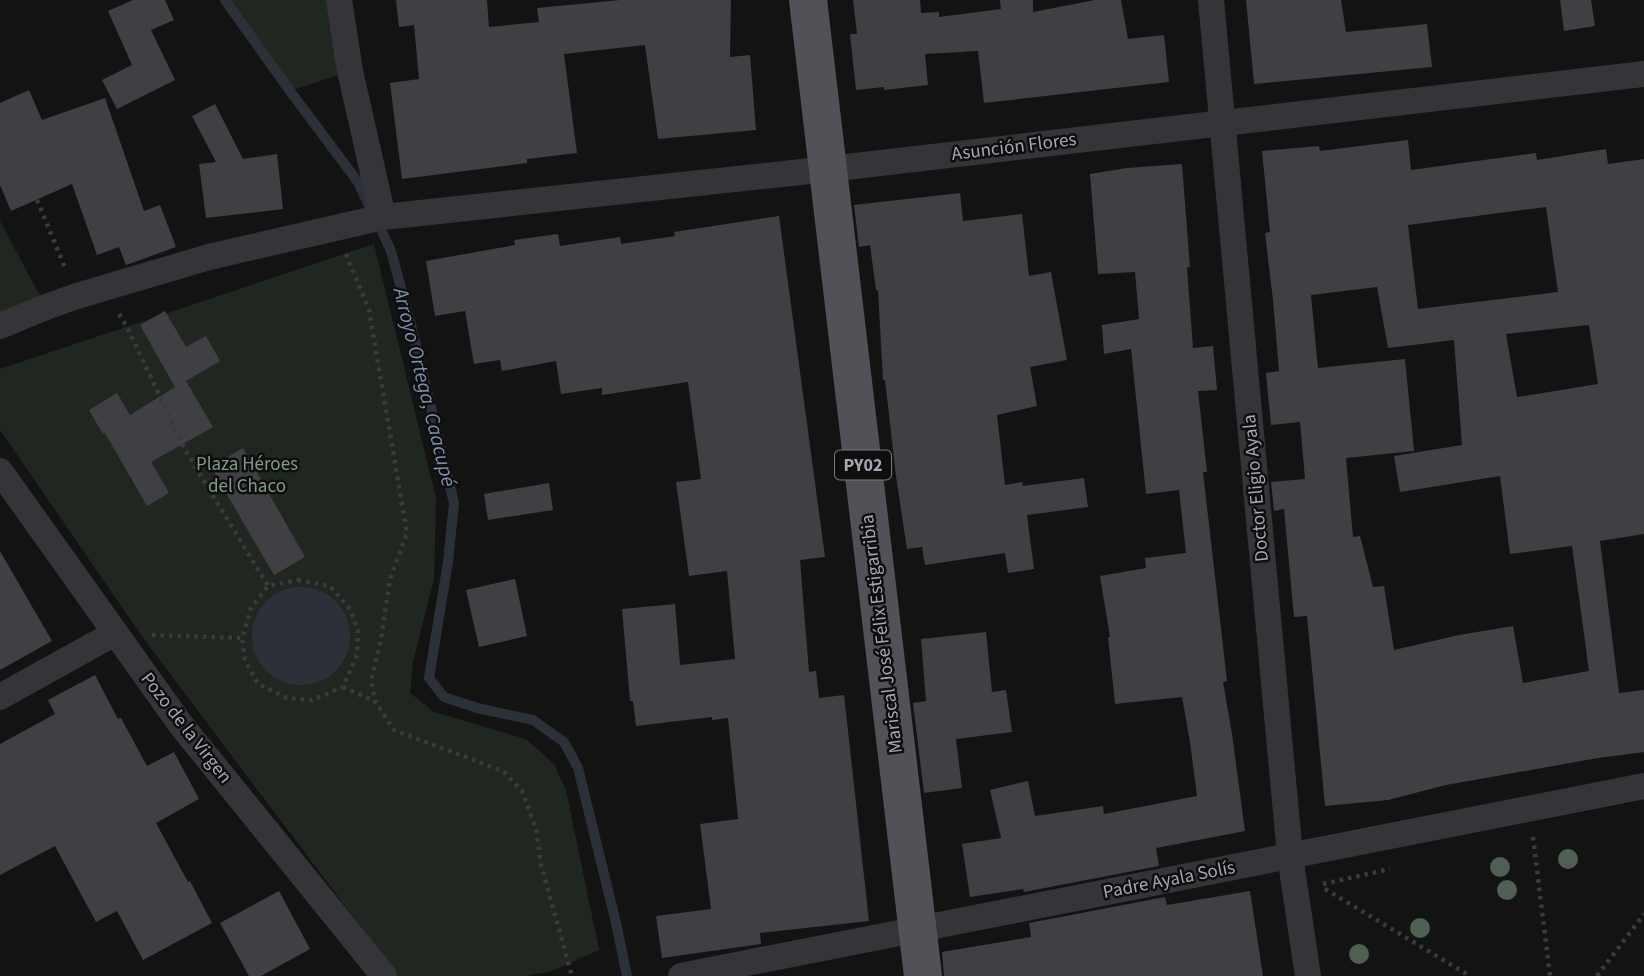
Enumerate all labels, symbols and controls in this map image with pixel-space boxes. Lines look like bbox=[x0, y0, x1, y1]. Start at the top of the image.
street label: Asunción Flores bbox=[950, 126, 1078, 168]
water label: Arroyo Ortega, Caacupé bbox=[385, 282, 464, 490]
street label: Doctor Eligio Ayala bbox=[1236, 413, 1276, 563]
road number: PY02 bbox=[835, 450, 891, 480]
park label: Plaza Héroes del Chaco bbox=[196, 451, 298, 500]
street label: Mariscal José Félix Estigarribia bbox=[854, 513, 910, 755]
street label: Pozo de la Virgen bbox=[134, 667, 238, 789]
street label: Padre Ayala Solís bbox=[1101, 854, 1237, 906]

